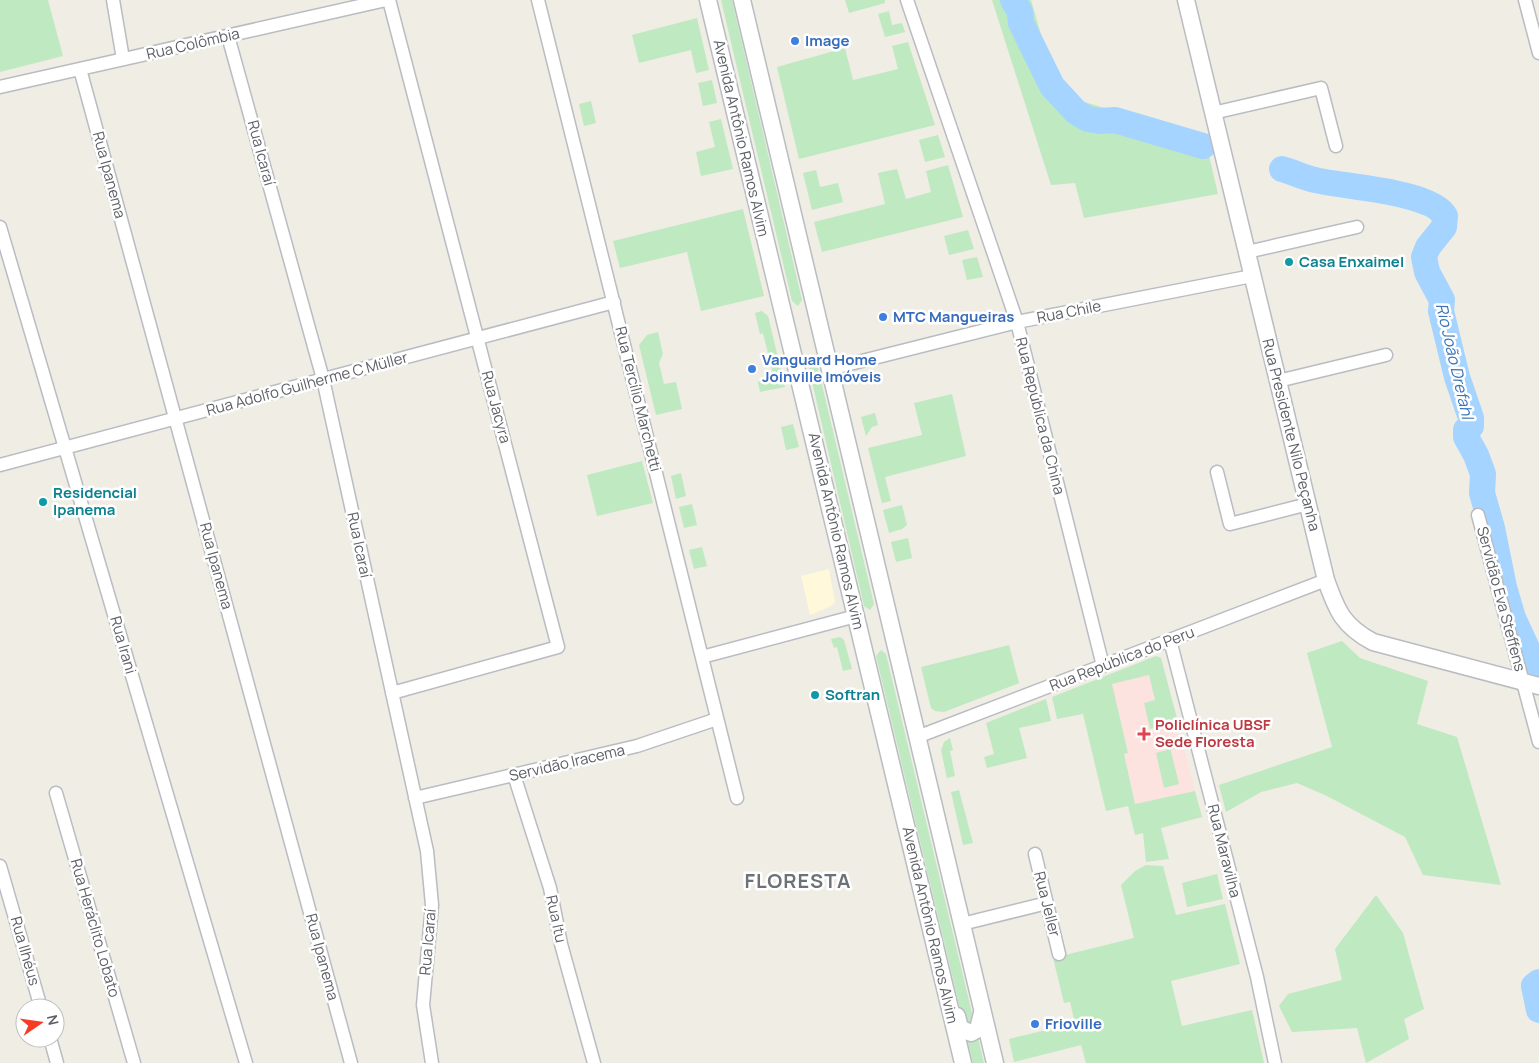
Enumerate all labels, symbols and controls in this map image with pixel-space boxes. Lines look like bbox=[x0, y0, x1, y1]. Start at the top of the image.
street label: Rua Colômbia bbox=[144, 23, 242, 64]
place label: Image bbox=[805, 30, 850, 51]
marker: Image bbox=[789, 35, 801, 47]
street label: Avenida Antônio Ramos Alvim bbox=[709, 37, 774, 238]
street label: Rua Icaraí bbox=[243, 118, 280, 188]
street label: Rua Ipanema bbox=[88, 129, 131, 221]
place label: Casa Enxaimel bbox=[1299, 251, 1404, 272]
marker: Casa Enxaimel bbox=[1283, 256, 1295, 268]
street label: Rua Chile bbox=[1035, 295, 1103, 328]
water label: Rio João Drefahl bbox=[1431, 301, 1480, 423]
place label: MTC Mangueiras bbox=[893, 306, 1014, 327]
marker: MTC Mangueiras bbox=[877, 311, 889, 323]
street label: Rua Tercílio Marchetti bbox=[610, 324, 667, 474]
street label: Rua República da China bbox=[1011, 335, 1070, 497]
street label: Rua Presidente Nilo Peçanha bbox=[1257, 336, 1326, 533]
street label: Rua Adolfo Guilherme C Müller bbox=[204, 346, 411, 421]
place label: Vanguard Home Joinville Imóveis bbox=[762, 349, 881, 387]
marker: Vanguard Home Joinville Imóveis bbox=[746, 363, 758, 375]
street label: Rua Jacyra bbox=[477, 368, 516, 445]
street label: Avenida Antônio Ramos Alvim bbox=[804, 430, 869, 631]
place label: Residencial Ipanema bbox=[53, 482, 137, 520]
marker: Residencial Ipanema bbox=[37, 496, 49, 508]
street label: Rua Icaraí bbox=[342, 510, 377, 580]
street label: Rua Ipanema bbox=[195, 520, 238, 612]
street label: Servidão Eva Steffens bbox=[1472, 524, 1531, 674]
street label: Rua Irani bbox=[105, 614, 142, 676]
street label: Rua República do Peru bbox=[1046, 621, 1197, 696]
place label: Softran bbox=[825, 684, 880, 705]
marker: Softran bbox=[809, 689, 821, 701]
place label: Policlínica UBSF Sede Floresta bbox=[1155, 714, 1271, 752]
marker: Policlínica UBSF Sede Floresta bbox=[1137, 727, 1151, 741]
street label: Servidão Iracema bbox=[507, 739, 627, 786]
street label: Rua Maravilha bbox=[1203, 802, 1246, 900]
street label: Avenida Antônio Ramos Alvim bbox=[898, 824, 963, 1025]
street label: Rua Heráclito Lobato bbox=[66, 856, 125, 1000]
district label: FLORESTA bbox=[745, 867, 851, 894]
street label: Rua Jeller bbox=[1029, 869, 1066, 939]
street label: Rua Itu bbox=[541, 893, 572, 945]
street label: Rua Icaraí bbox=[414, 907, 441, 976]
street label: Rua Ipanema bbox=[301, 911, 344, 1003]
street label: Rua Ilhéus bbox=[6, 914, 45, 988]
north arrow bbox=[15, 998, 65, 1048]
text: N bbox=[43, 1013, 64, 1027]
place label: Frioville bbox=[1045, 1013, 1102, 1034]
marker: Frioville bbox=[1029, 1018, 1041, 1030]

